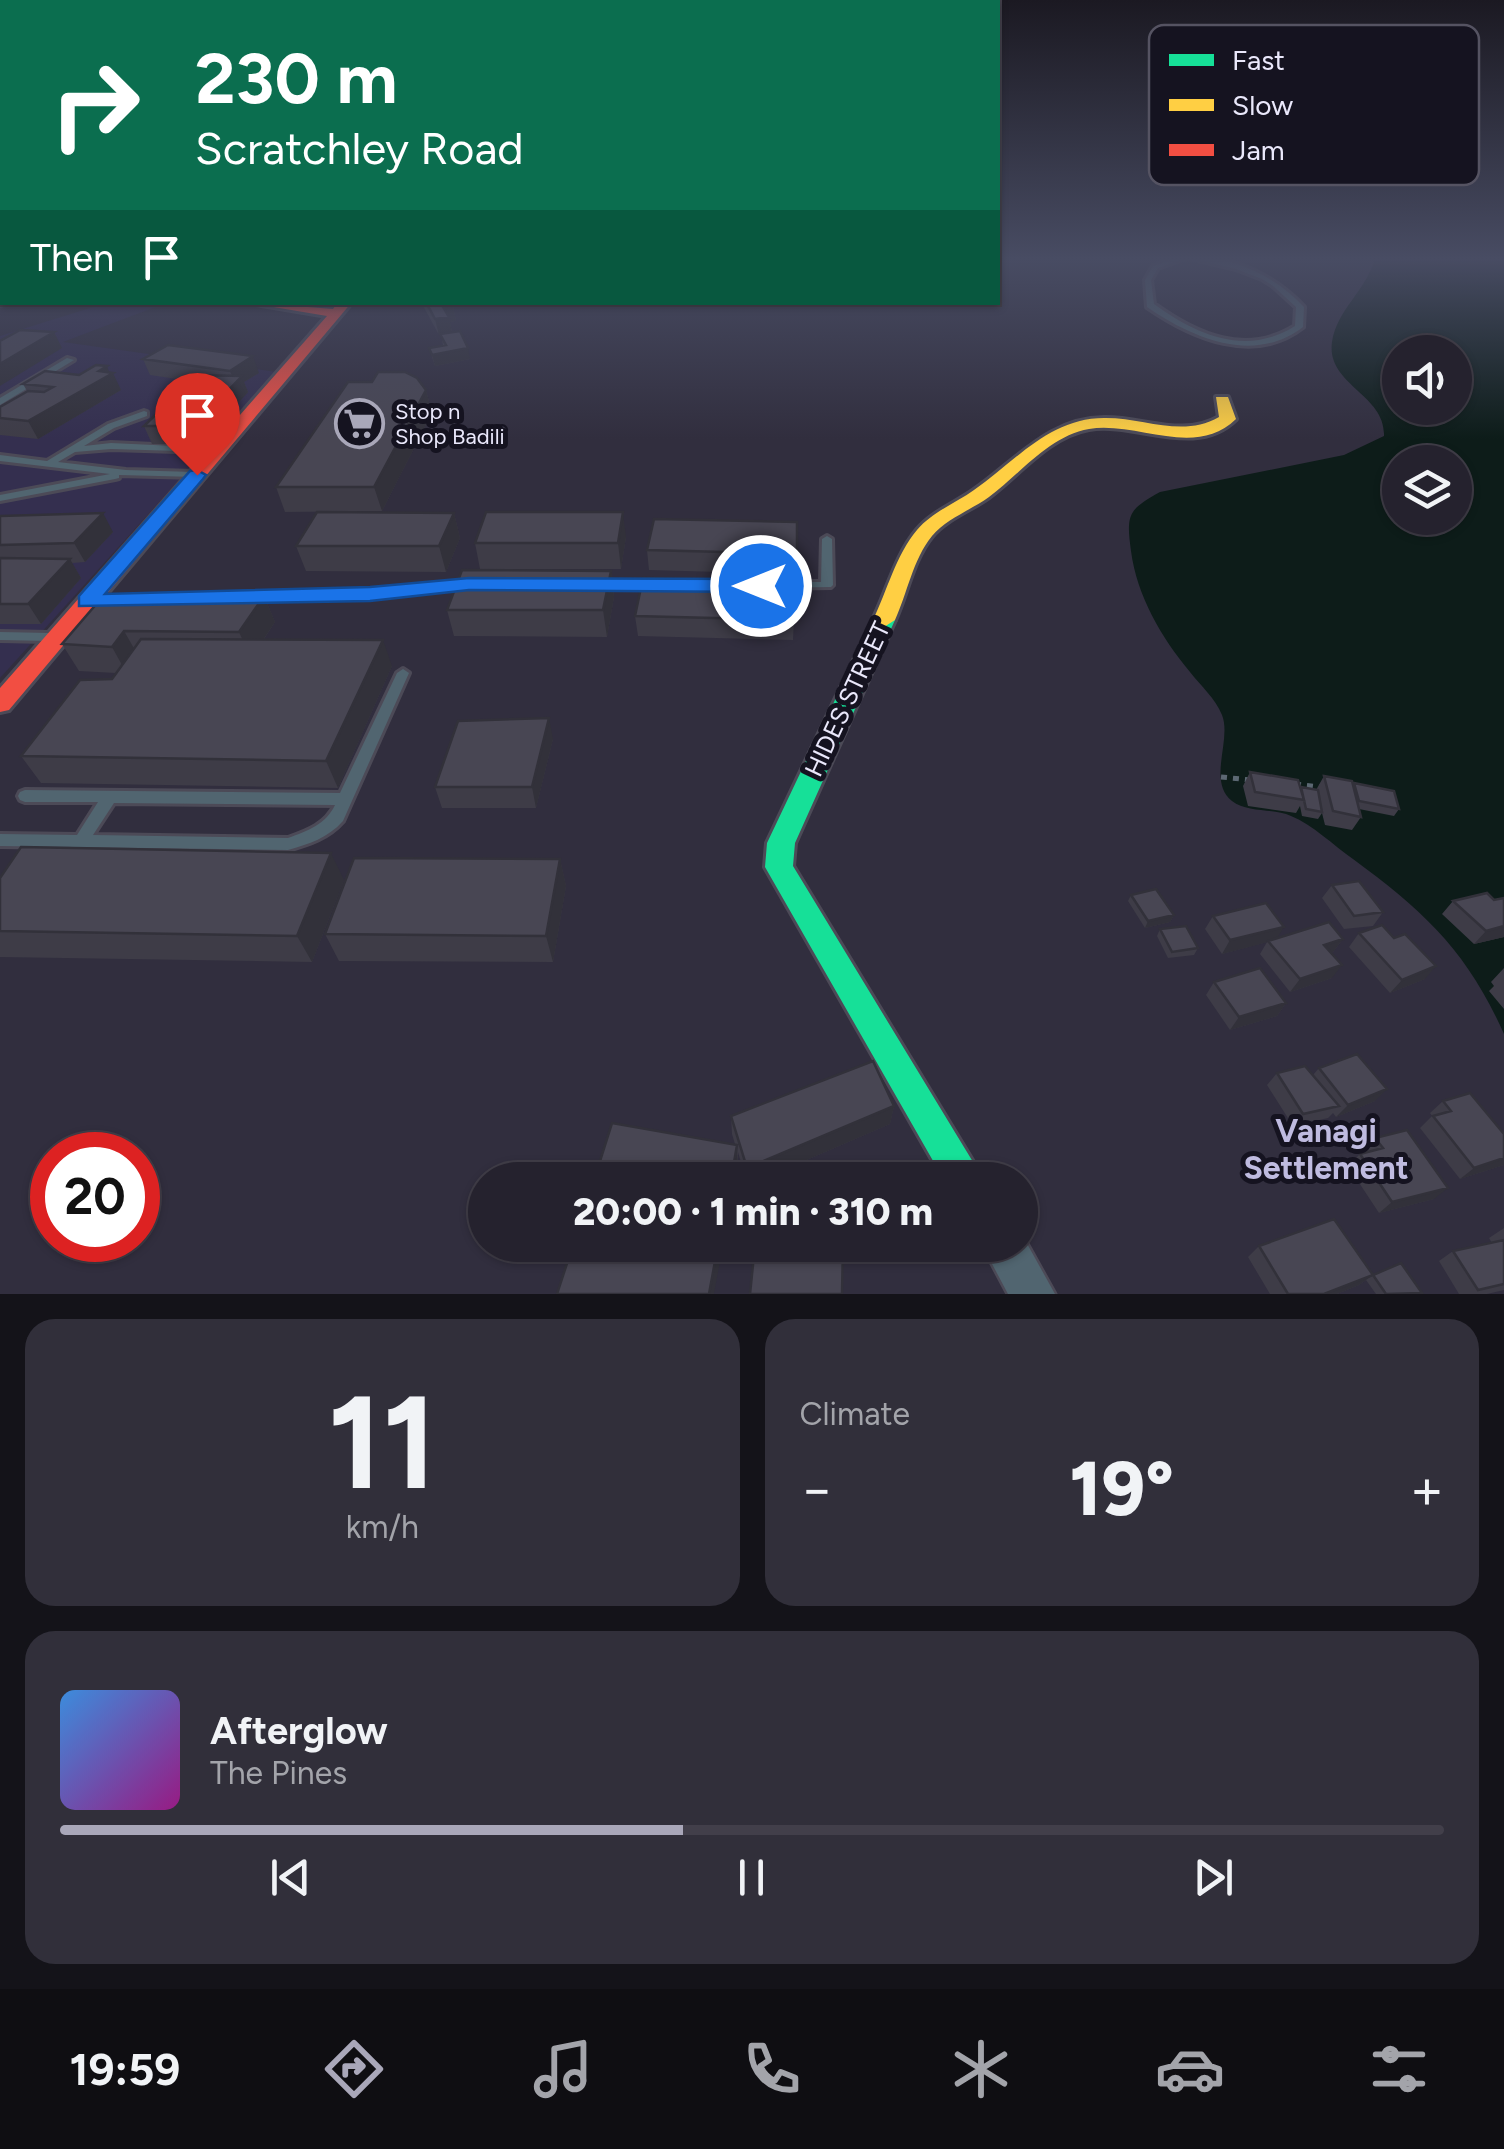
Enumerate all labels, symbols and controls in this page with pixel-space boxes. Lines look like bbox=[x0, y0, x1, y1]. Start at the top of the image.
legend bbox=[1149, 25, 1479, 185]
text: 230 m bbox=[195, 36, 398, 121]
icon: right bbox=[30, 40, 160, 170]
text: Fast bbox=[1232, 43, 1285, 77]
text: Slow bbox=[1232, 88, 1293, 122]
text: Scratchley Road bbox=[195, 121, 524, 175]
text: Jam bbox=[1232, 133, 1285, 167]
icon: arrive bbox=[134, 230, 189, 285]
text: Then bbox=[30, 235, 114, 281]
map controls bbox=[1382, 335, 1472, 535]
button: sound bbox=[1382, 335, 1472, 425]
pin bbox=[155, 373, 240, 476]
icon: arrive bbox=[170, 388, 225, 443]
supermarket icon: Stop n Shop Badili bbox=[334, 398, 386, 450]
place label: Stop n Shop Badili bbox=[395, 398, 505, 450]
button: layers bbox=[1382, 445, 1472, 535]
position arrow bbox=[709, 534, 813, 638]
street label: HIDES STREET bbox=[798, 617, 896, 781]
district label: Vanagi Settlement bbox=[1243, 1112, 1409, 1187]
speed limit sign: 20 bbox=[30, 1132, 160, 1262]
text: 20:00 · 1 min · 310 m bbox=[573, 1189, 933, 1235]
text: 11 bbox=[327, 1365, 437, 1521]
text: Climate bbox=[800, 1395, 910, 1433]
text: 19° bbox=[1069, 1444, 1174, 1534]
text: − bbox=[800, 1456, 834, 1522]
text: + bbox=[1410, 1456, 1444, 1522]
text: km/h bbox=[346, 1508, 419, 1546]
text: Afterglow bbox=[210, 1708, 388, 1754]
text: The Pines bbox=[210, 1754, 347, 1792]
icon: previous bbox=[263, 1850, 318, 1905]
icon: pause bbox=[724, 1850, 779, 1905]
icon: next bbox=[1186, 1850, 1241, 1905]
icon: directions bbox=[319, 2034, 389, 2104]
icon: music bbox=[528, 2034, 598, 2104]
icon: phone bbox=[737, 2034, 807, 2104]
icon: climate bbox=[946, 2034, 1016, 2104]
icon: car bbox=[1155, 2034, 1225, 2104]
icon: filters bbox=[1364, 2034, 1434, 2104]
text: 19:59 bbox=[70, 2042, 180, 2096]

